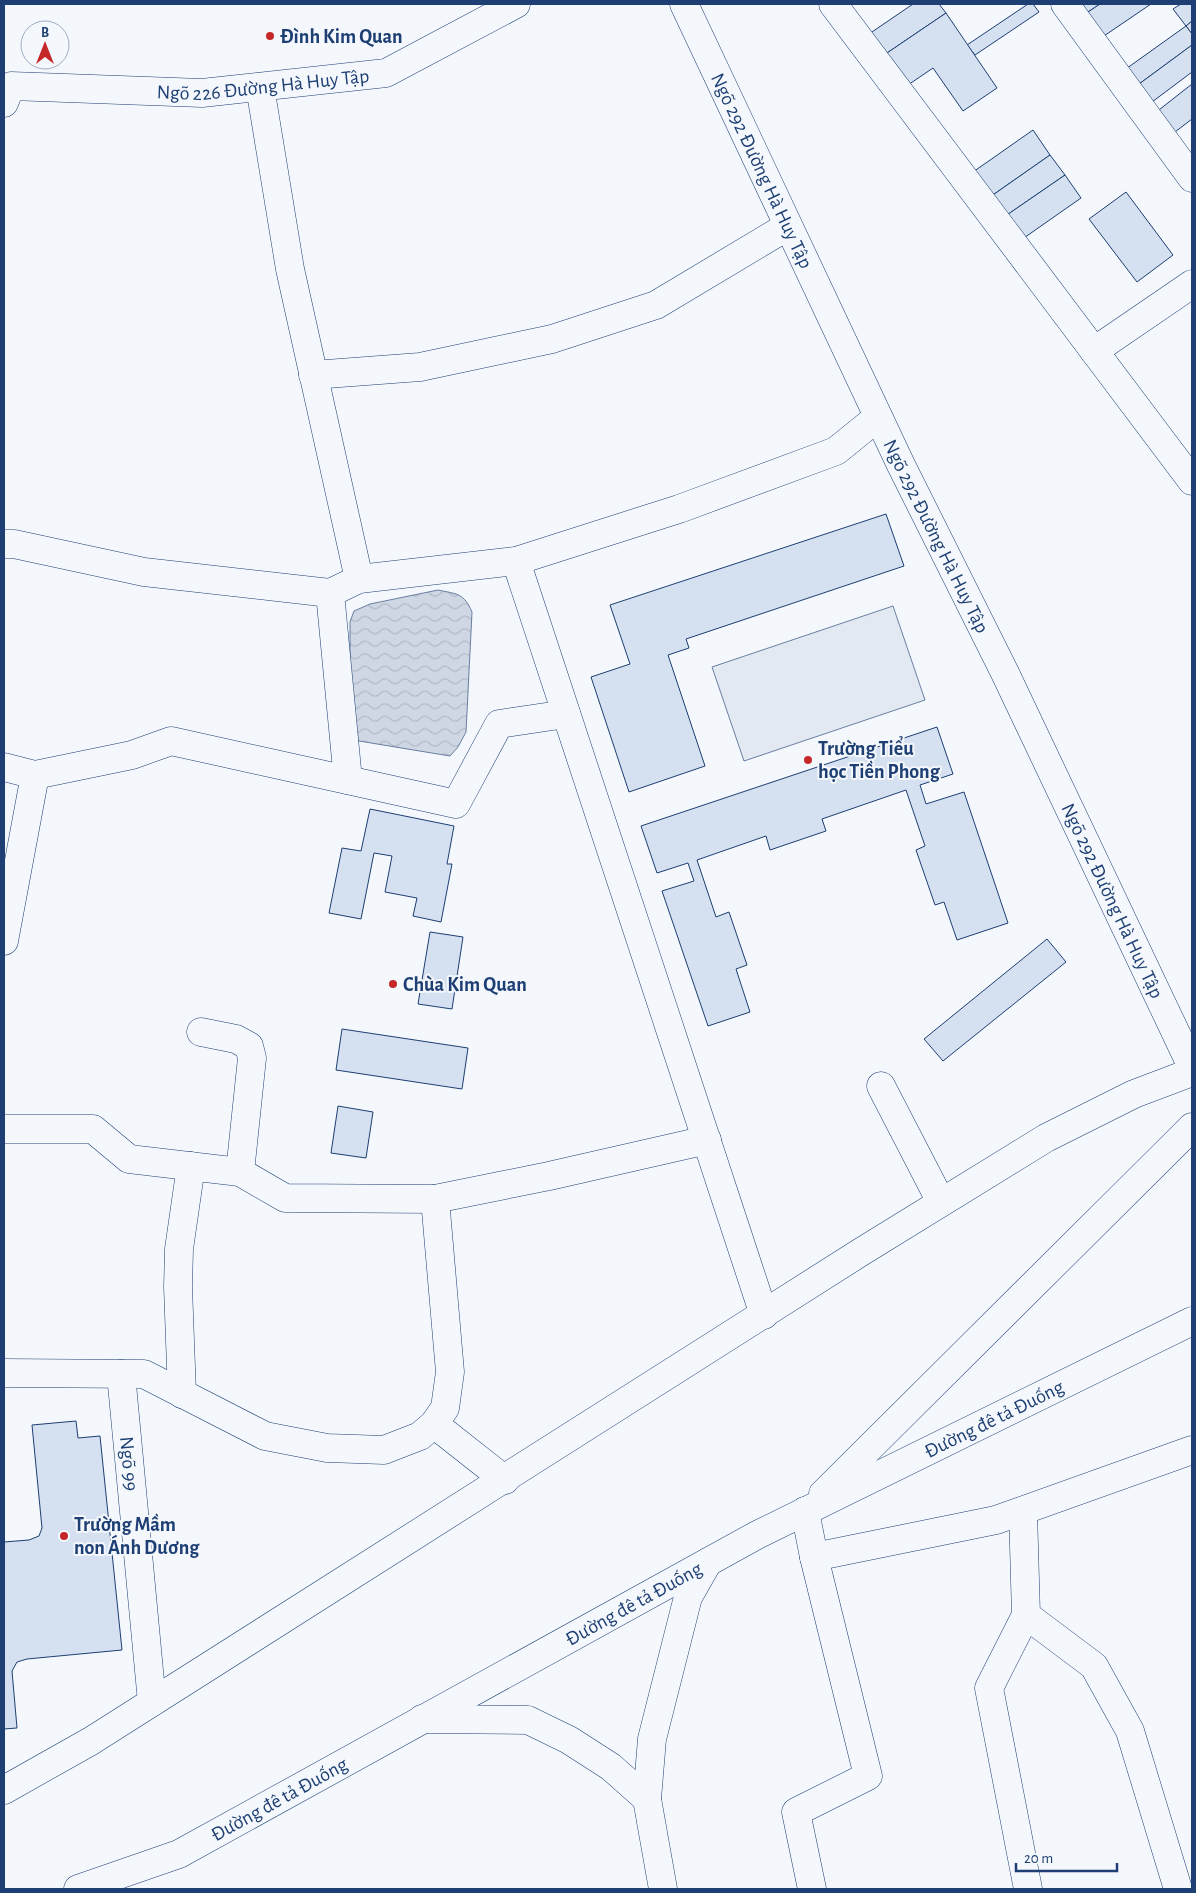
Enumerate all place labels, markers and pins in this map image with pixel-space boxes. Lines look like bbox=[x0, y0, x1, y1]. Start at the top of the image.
place label: Đình Kim Quan bbox=[280, 27, 403, 48]
marker: Đình Kim Quan bbox=[264, 30, 276, 42]
place label: Trường Tiểu học Tiền Phong bbox=[818, 735, 941, 782]
marker: Trường Tiểu học Tiền Phong bbox=[802, 754, 814, 766]
place label: Chùa Kim Quan bbox=[403, 975, 527, 996]
marker: Chùa Kim Quan bbox=[387, 978, 399, 990]
place label: Trường Mầm non Ánh Dương bbox=[74, 1513, 200, 1558]
marker: Trường Mầm non Ánh Dương bbox=[58, 1530, 70, 1542]

